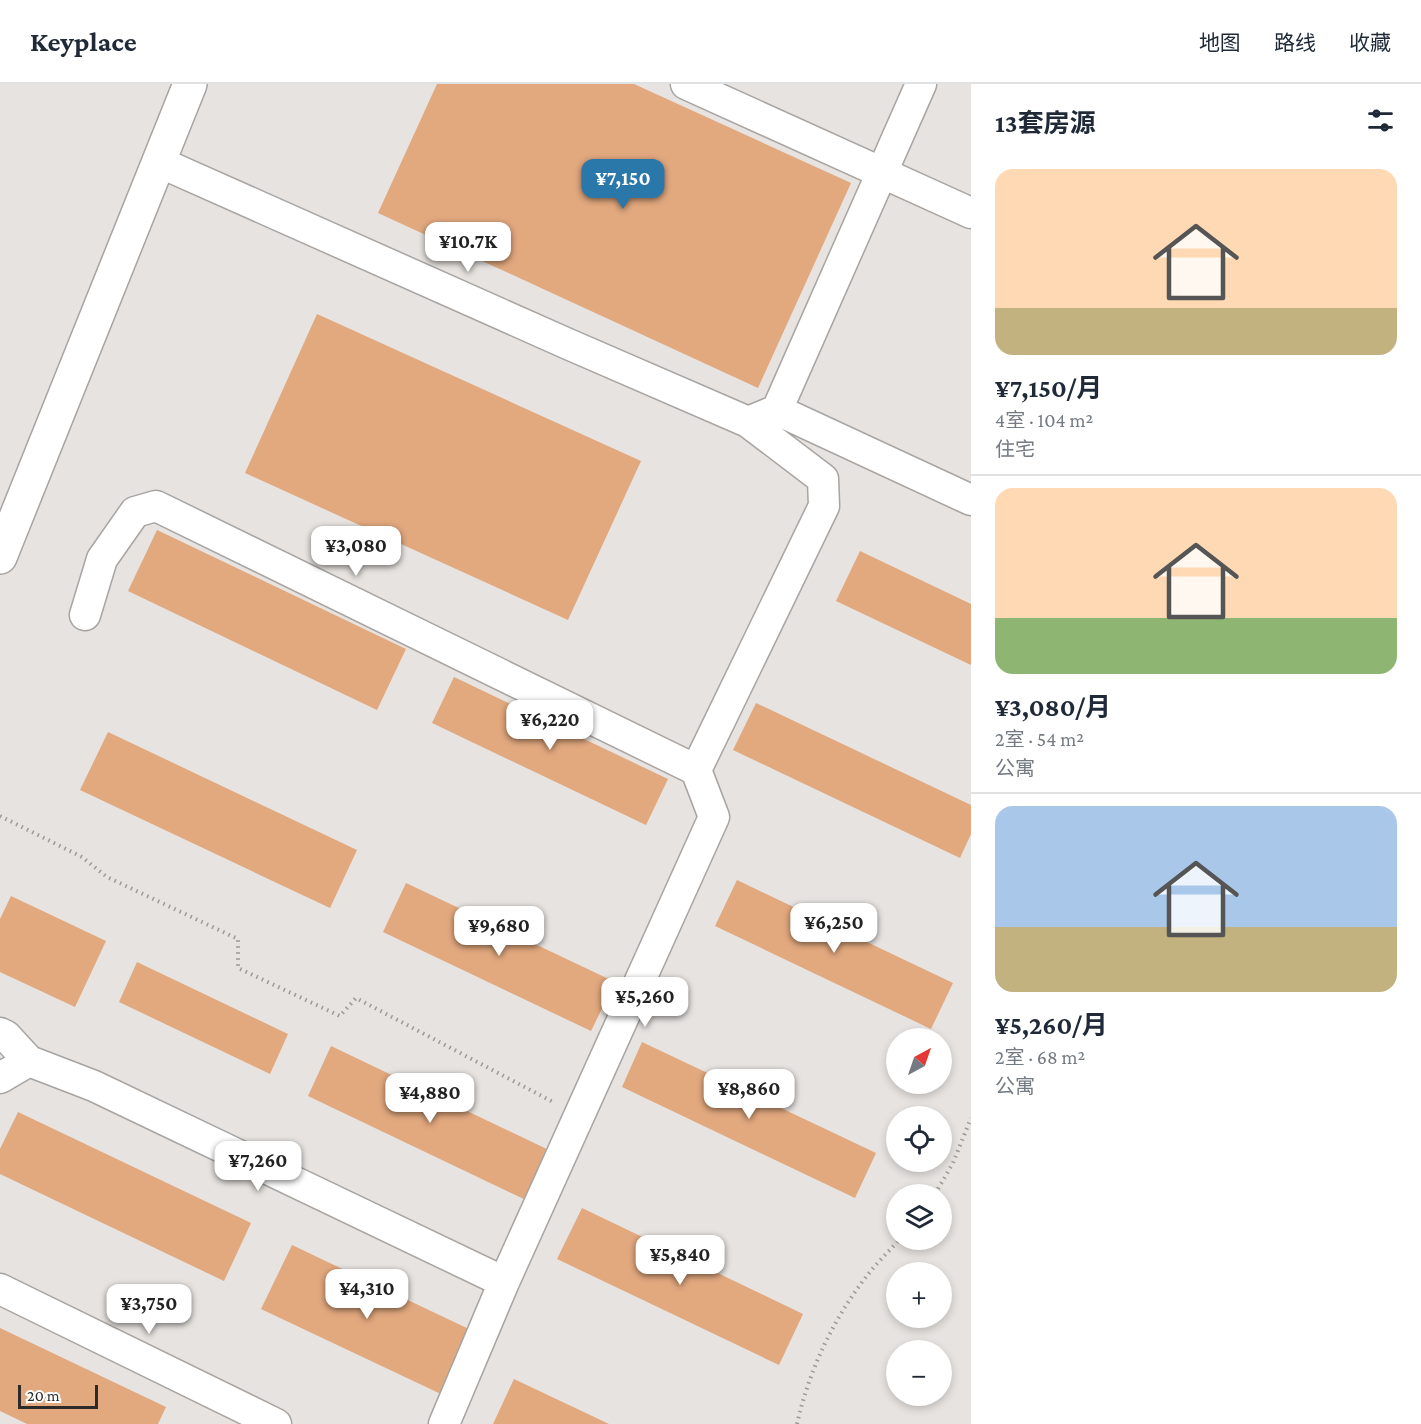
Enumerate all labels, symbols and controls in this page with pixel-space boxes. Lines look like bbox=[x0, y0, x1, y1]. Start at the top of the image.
text: Keyplace bbox=[30, 26, 137, 57]
text: 地图 bbox=[1199, 31, 1241, 55]
text: 路线 bbox=[1274, 31, 1316, 55]
text: 收藏 bbox=[1349, 31, 1391, 55]
icon: filters bbox=[1364, 104, 1397, 137]
text: 13套房源 bbox=[995, 109, 1095, 138]
pin: ¥7,150 bbox=[574, 159, 672, 210]
text: ¥7,150 bbox=[595, 167, 651, 189]
icon: home bbox=[1142, 208, 1250, 316]
pin: ¥10.7K bbox=[419, 222, 517, 273]
text: ¥10.7K bbox=[439, 230, 497, 252]
text: ¥7,150/月 bbox=[995, 374, 1102, 403]
text: 4室 · 104 m² bbox=[995, 409, 1093, 431]
text: 住宅 bbox=[995, 438, 1035, 460]
pin: ¥3,080 bbox=[307, 526, 405, 577]
icon: home bbox=[1142, 527, 1250, 635]
text: ¥3,080 bbox=[325, 534, 387, 556]
text: ¥3,080/月 bbox=[995, 693, 1111, 722]
pin: ¥6,220 bbox=[501, 700, 599, 751]
text: ¥6,220 bbox=[520, 708, 580, 730]
text: 2室 · 54 m² bbox=[995, 728, 1084, 750]
text: 公寓 bbox=[995, 757, 1035, 779]
icon: home bbox=[1142, 845, 1250, 953]
pin: ¥6,250 bbox=[785, 903, 883, 954]
pin: ¥9,680 bbox=[450, 906, 548, 957]
text: ¥6,250 bbox=[804, 911, 864, 933]
text: ¥9,680 bbox=[468, 914, 530, 936]
pin: ¥5,260 bbox=[596, 977, 694, 1028]
text: ¥5,260 bbox=[615, 985, 675, 1007]
text: ¥5,260/月 bbox=[995, 1011, 1108, 1040]
north arrow bbox=[886, 1028, 952, 1094]
map controls bbox=[886, 1028, 952, 1406]
text: 2室 · 68 m² bbox=[995, 1046, 1085, 1068]
pin: ¥8,860 bbox=[700, 1069, 798, 1120]
pin: ¥4,880 bbox=[381, 1073, 479, 1124]
text: 公寓 bbox=[995, 1075, 1035, 1097]
text: ¥8,860 bbox=[718, 1077, 780, 1099]
text: ¥4,880 bbox=[399, 1081, 461, 1103]
button: locate bbox=[886, 1106, 952, 1172]
pin: ¥7,260 bbox=[209, 1141, 307, 1192]
text: ¥7,260 bbox=[229, 1149, 287, 1171]
button: layers bbox=[886, 1184, 952, 1250]
pin: ¥5,840 bbox=[631, 1235, 729, 1286]
text: ¥5,840 bbox=[650, 1243, 710, 1265]
button: + bbox=[886, 1262, 952, 1328]
pin: ¥4,310 bbox=[318, 1269, 416, 1320]
text: ¥4,310 bbox=[339, 1277, 395, 1299]
pin: ¥3,750 bbox=[100, 1284, 198, 1335]
text: ¥3,750 bbox=[121, 1292, 177, 1314]
button: − bbox=[886, 1340, 952, 1406]
scale bar bbox=[18, 1382, 98, 1410]
text: 20 m bbox=[27, 1387, 60, 1404]

